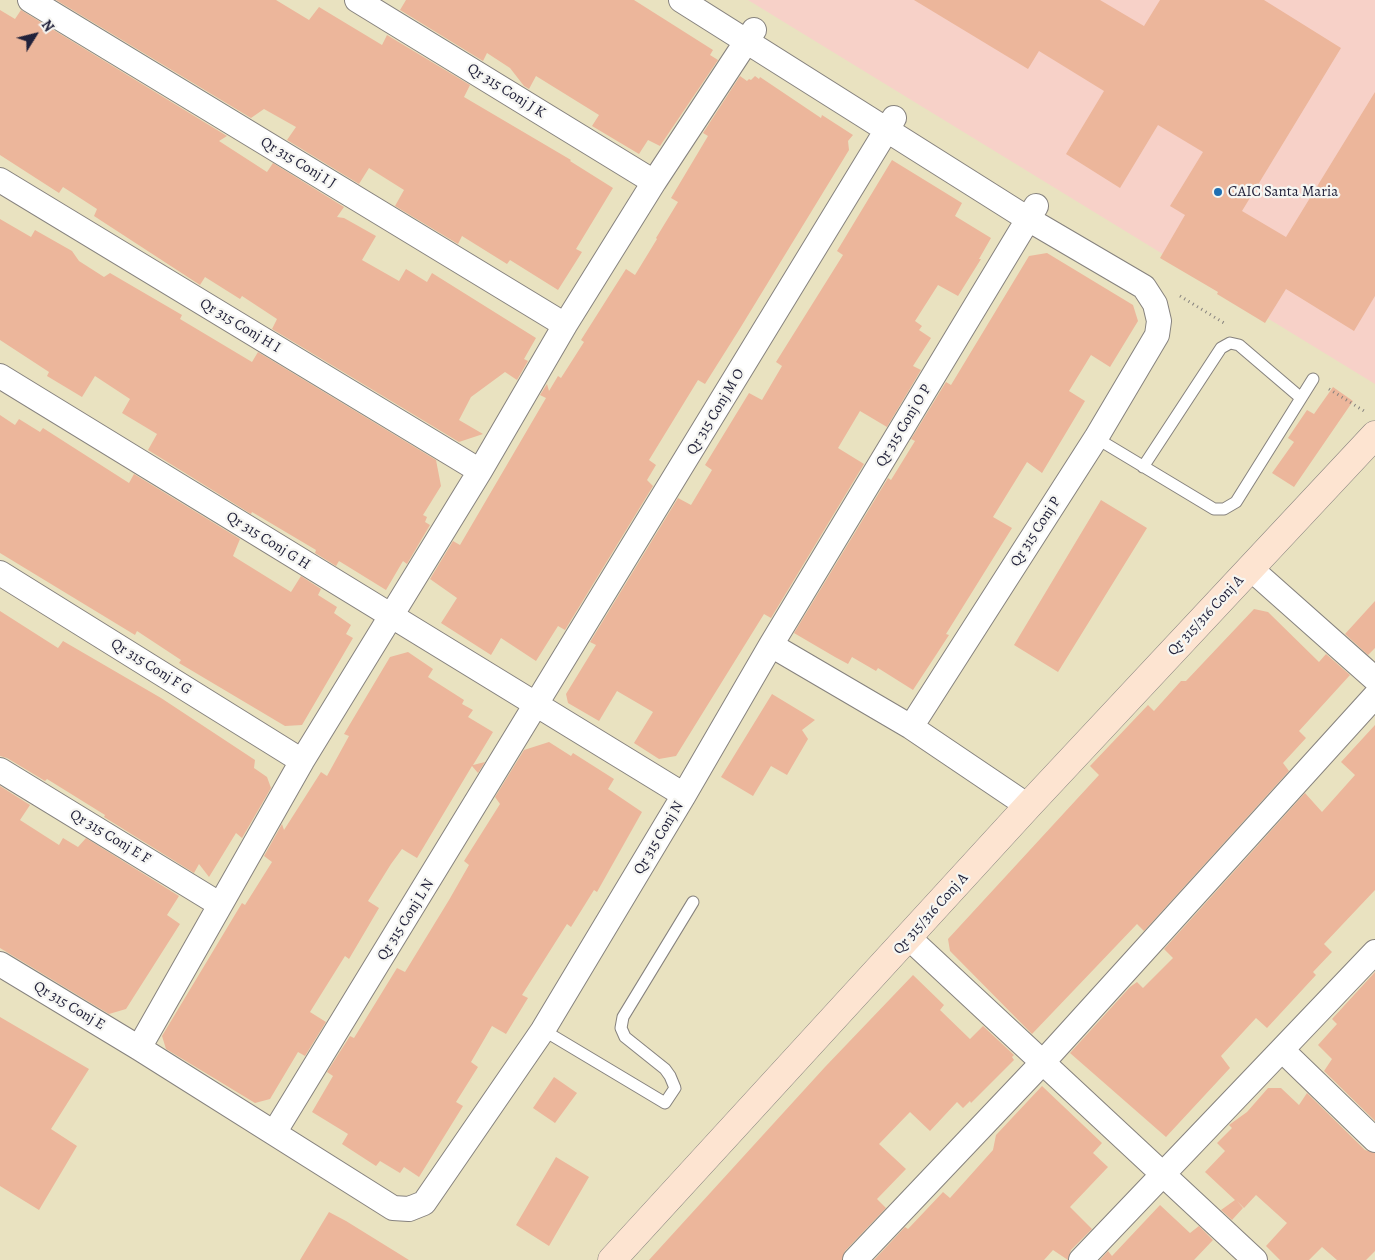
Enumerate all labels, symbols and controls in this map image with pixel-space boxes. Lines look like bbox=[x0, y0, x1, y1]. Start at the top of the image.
north arrow bbox=[10, 10, 60, 60]
text: N bbox=[37, 16, 58, 36]
street label: Qr 315 Conj J K bbox=[464, 60, 548, 122]
street label: Qr 315 Conj I J bbox=[257, 133, 339, 193]
place label: CAIC Santa Maria bbox=[1228, 183, 1338, 201]
marker: CAIC Santa Maria bbox=[1212, 186, 1224, 198]
street label: Qr 315 Conj H I bbox=[196, 295, 284, 357]
street label: Qr 315 Conj M O bbox=[683, 366, 749, 458]
street label: Qr 315 Conj O P bbox=[872, 381, 936, 471]
street label: Qr 315 Conj P bbox=[1007, 494, 1065, 570]
street label: Qr 315 Conj G H bbox=[223, 508, 313, 574]
street label: Qr 315/316 Conj A bbox=[1164, 572, 1248, 660]
street label: Qr 315 Conj F G bbox=[107, 635, 195, 699]
street label: Qr 315 Conj N bbox=[630, 798, 688, 878]
street label: Qr 315 Conj E F bbox=[66, 806, 154, 868]
street label: Qr 315/316 Conj A bbox=[890, 870, 972, 958]
street label: Qr 315 Conj L N bbox=[374, 876, 438, 964]
street label: Qr 315 Conj E bbox=[30, 978, 108, 1034]

